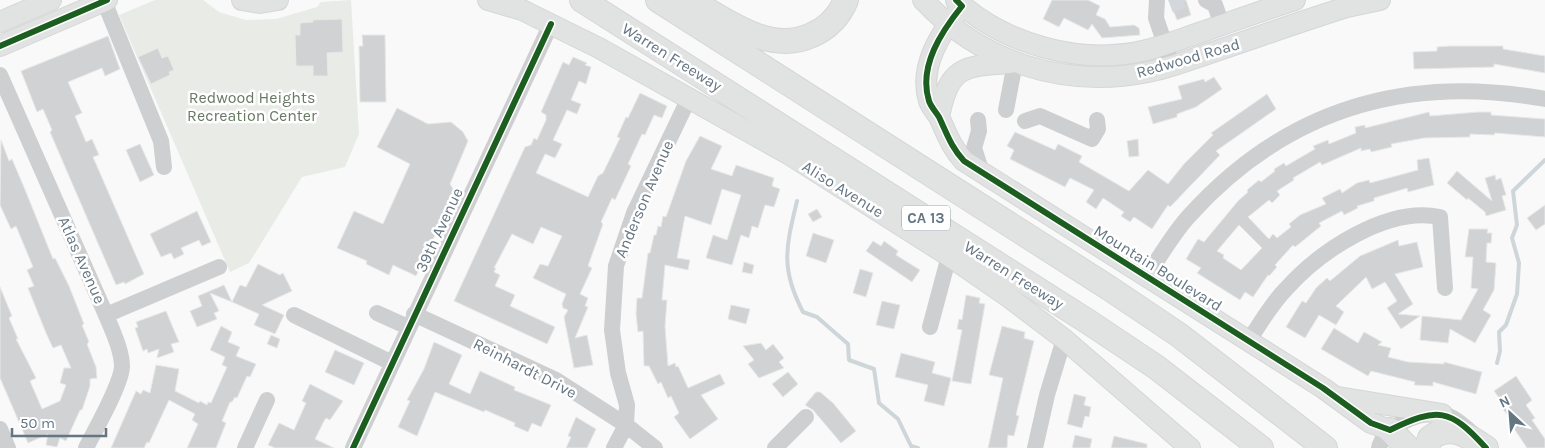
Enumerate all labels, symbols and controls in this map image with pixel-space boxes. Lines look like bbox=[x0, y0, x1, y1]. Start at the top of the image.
street label: Warren Freeway bbox=[619, 19, 726, 96]
street label: Redwood Road bbox=[1134, 34, 1242, 82]
park label: Redwood Heights Recreation Center bbox=[187, 88, 317, 125]
street label: Anderson Avenue bbox=[611, 137, 677, 261]
street label: Aliso Avenue bbox=[799, 157, 887, 221]
street label: 39th Avenue bbox=[411, 185, 467, 275]
road number: CA 13 bbox=[902, 206, 950, 230]
street label: Atlas Avenue bbox=[54, 213, 110, 307]
street label: Mountain Boulevard bbox=[1090, 221, 1226, 315]
street label: Warren Freeway bbox=[961, 237, 1068, 314]
street label: Reinhardt Drive bbox=[470, 334, 580, 402]
north arrow bbox=[1485, 388, 1535, 438]
text: N bbox=[1496, 392, 1513, 412]
scale bar bbox=[12, 406, 106, 438]
text: 50 m bbox=[20, 414, 55, 432]

